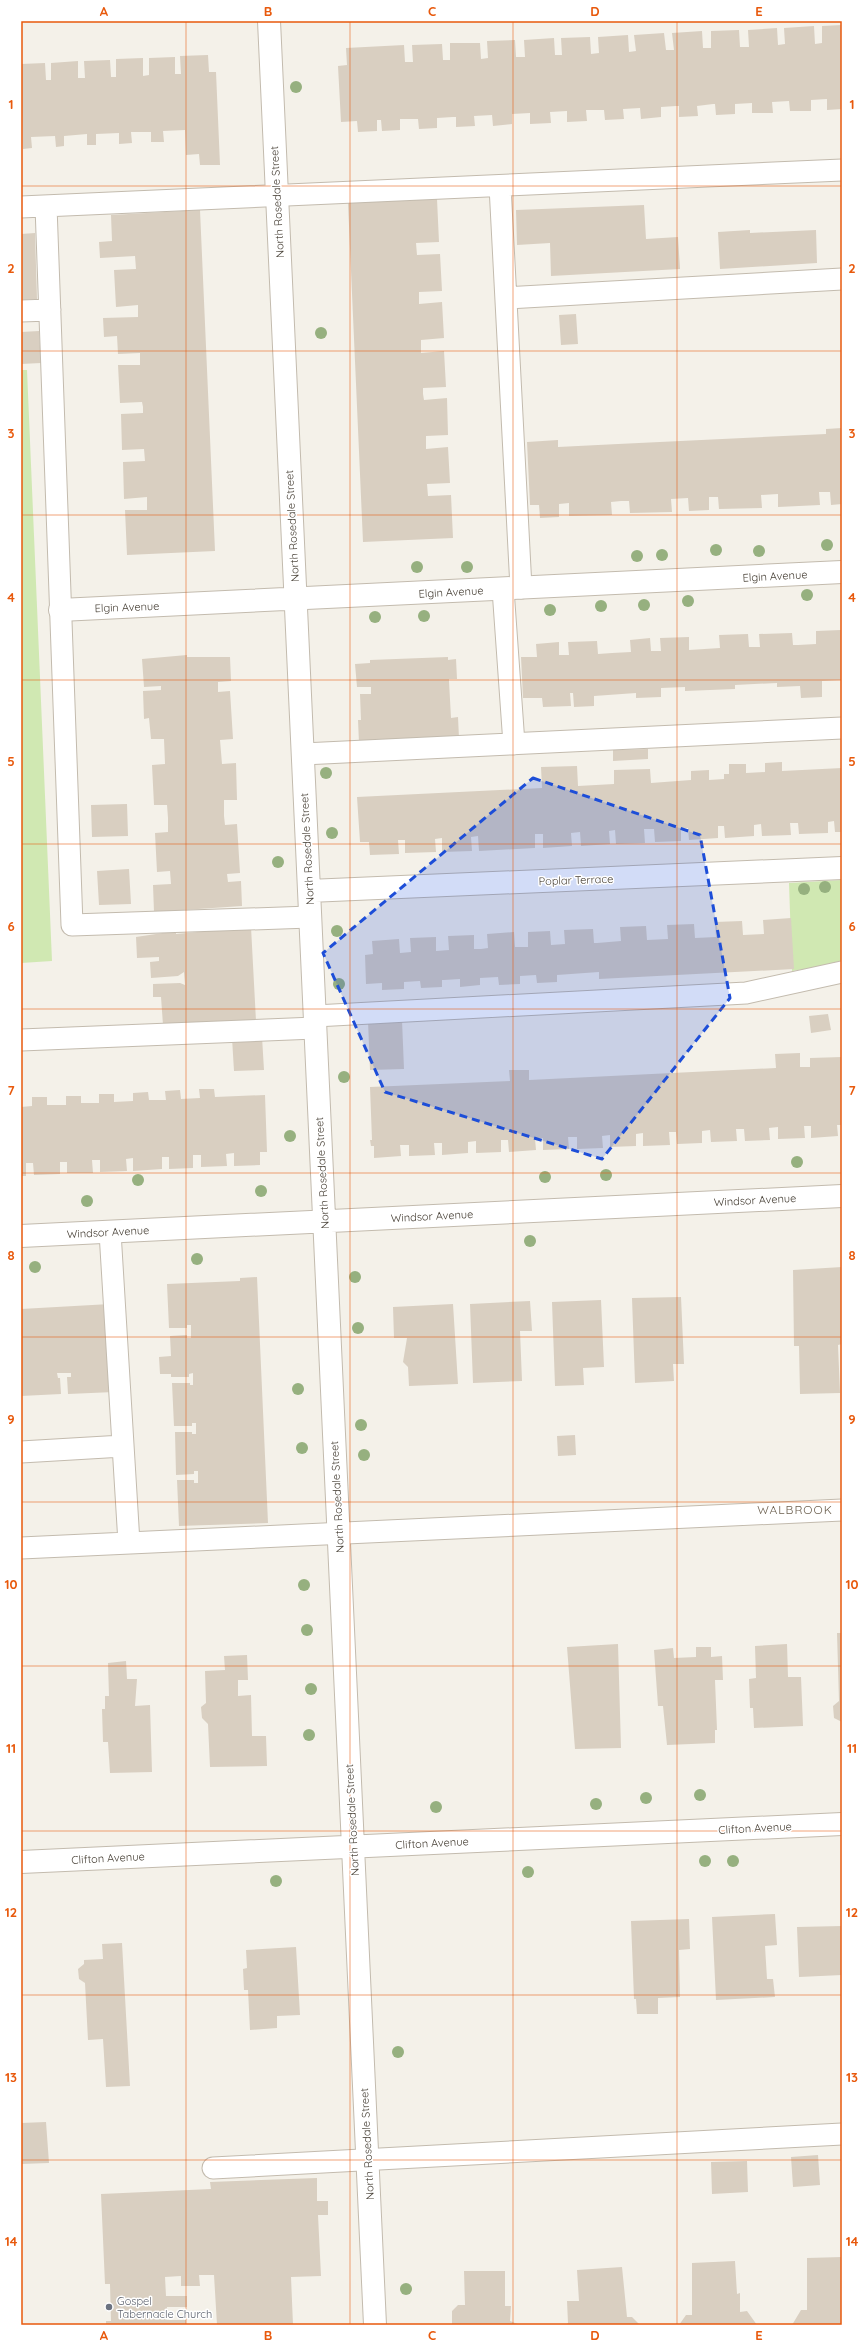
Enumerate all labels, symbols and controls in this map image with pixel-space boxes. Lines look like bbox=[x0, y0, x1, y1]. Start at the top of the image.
text: A bbox=[100, 3, 109, 19]
text: B bbox=[264, 3, 272, 19]
text: C bbox=[428, 3, 436, 19]
text: D bbox=[590, 3, 600, 19]
text: E bbox=[755, 3, 763, 19]
text: 1 bbox=[8, 96, 14, 112]
text: 1 bbox=[849, 96, 855, 112]
street label: North Rosedale Street bbox=[267, 145, 287, 258]
text: 2 bbox=[7, 260, 15, 276]
text: 2 bbox=[848, 260, 856, 276]
text: 3 bbox=[8, 425, 15, 441]
text: 3 bbox=[849, 425, 856, 441]
street label: North Rosedale Street bbox=[282, 469, 302, 582]
street label: Elgin Avenue bbox=[742, 567, 808, 585]
street label: Elgin Avenue bbox=[418, 583, 484, 601]
text: 4 bbox=[7, 589, 15, 605]
text: 4 bbox=[848, 589, 856, 605]
street label: Elgin Avenue bbox=[94, 599, 160, 615]
text: 5 bbox=[7, 753, 15, 769]
text: 5 bbox=[848, 753, 856, 769]
street label: North Rosedale Street bbox=[297, 792, 317, 905]
street label: Poplar Terrace bbox=[538, 872, 614, 888]
text: 6 bbox=[7, 918, 15, 934]
text: 6 bbox=[848, 918, 856, 934]
text: 7 bbox=[7, 1082, 15, 1098]
text: 7 bbox=[848, 1082, 856, 1098]
street label: North Rosedale Street bbox=[312, 1116, 332, 1229]
street label: Windsor Avenue bbox=[713, 1191, 797, 1209]
street label: Windsor Avenue bbox=[390, 1207, 474, 1225]
street label: Windsor Avenue bbox=[66, 1223, 150, 1241]
text: 8 bbox=[7, 1247, 15, 1263]
text: 8 bbox=[848, 1247, 856, 1263]
text: 9 bbox=[7, 1411, 15, 1427]
text: 9 bbox=[848, 1411, 856, 1427]
street label: North Rosedale Street bbox=[327, 1440, 347, 1553]
district label: WALBROOK bbox=[757, 1502, 833, 1517]
text: 10 bbox=[4, 1576, 18, 1592]
text: 10 bbox=[845, 1576, 859, 1592]
text: 11 bbox=[6, 1740, 16, 1756]
text: 11 bbox=[847, 1740, 857, 1756]
street label: North Rosedale Street bbox=[342, 1763, 362, 1876]
street label: Clifton Avenue bbox=[718, 1819, 792, 1837]
street label: Clifton Avenue bbox=[395, 1834, 469, 1852]
street label: Clifton Avenue bbox=[71, 1849, 145, 1867]
text: 12 bbox=[5, 1904, 17, 1920]
text: 12 bbox=[846, 1904, 858, 1920]
text: 13 bbox=[5, 2069, 17, 2085]
text: 13 bbox=[846, 2069, 858, 2085]
street label: North Rosedale Street bbox=[357, 2087, 377, 2200]
text: 14 bbox=[5, 2233, 18, 2249]
text: 14 bbox=[846, 2233, 859, 2249]
place label: Gospel Tabernacle Church bbox=[117, 2294, 212, 2321]
marker: Gospel Tabernacle Church bbox=[104, 2302, 114, 2312]
text: A bbox=[100, 2327, 109, 2343]
text: B bbox=[264, 2327, 272, 2343]
text: C bbox=[428, 2327, 436, 2343]
text: D bbox=[590, 2327, 600, 2343]
text: E bbox=[755, 2327, 763, 2343]

